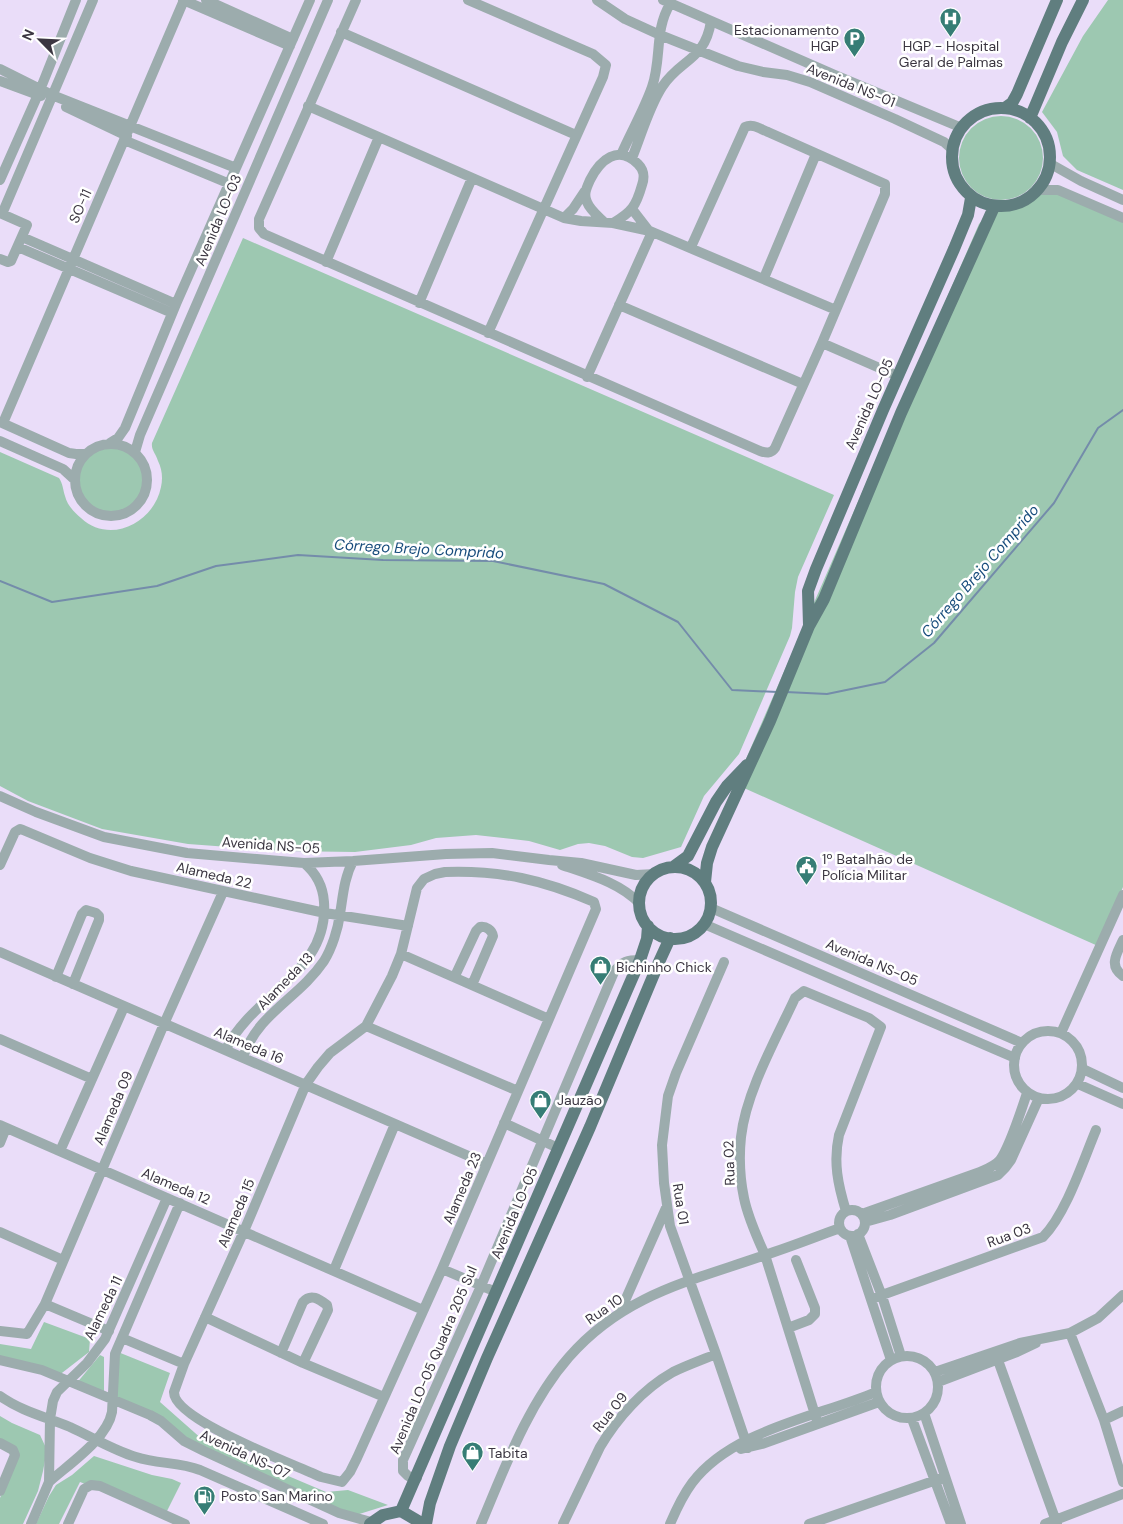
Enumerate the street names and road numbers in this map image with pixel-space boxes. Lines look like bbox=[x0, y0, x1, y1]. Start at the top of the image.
street label: Avenida NS-01 bbox=[804, 59, 898, 111]
street label: Avenida LO-03 bbox=[191, 171, 245, 269]
street label: SO-11 bbox=[65, 186, 95, 226]
street label: Avenida LO-05 bbox=[841, 356, 897, 452]
street label: Avenida NS-05 bbox=[221, 833, 321, 857]
street label: Alameda 22 bbox=[175, 858, 253, 892]
street label: Avenida NS-05 bbox=[823, 934, 921, 990]
street label: Alameda 13 bbox=[253, 948, 317, 1014]
street label: Alameda 16 bbox=[212, 1022, 286, 1068]
street label: Alameda 09 bbox=[89, 1068, 137, 1148]
street label: Rua 02 bbox=[719, 1140, 739, 1186]
street label: Alameda 23 bbox=[439, 1149, 485, 1227]
street label: Alameda 12 bbox=[139, 1163, 213, 1209]
street label: Avenida LO-05 bbox=[487, 1164, 541, 1262]
street label: Alameda 15 bbox=[213, 1176, 259, 1250]
street label: Rua 01 bbox=[669, 1182, 693, 1226]
street label: Rua 03 bbox=[985, 1219, 1033, 1251]
street label: Avenida LO-05 Quadra 205 Sul bbox=[385, 1263, 481, 1457]
street label: Alameda 11 bbox=[80, 1273, 126, 1343]
street label: Rua 10 bbox=[582, 1290, 626, 1328]
street label: Rua 09 bbox=[589, 1388, 632, 1436]
street label: Avenida NS-07 bbox=[197, 1425, 293, 1483]

